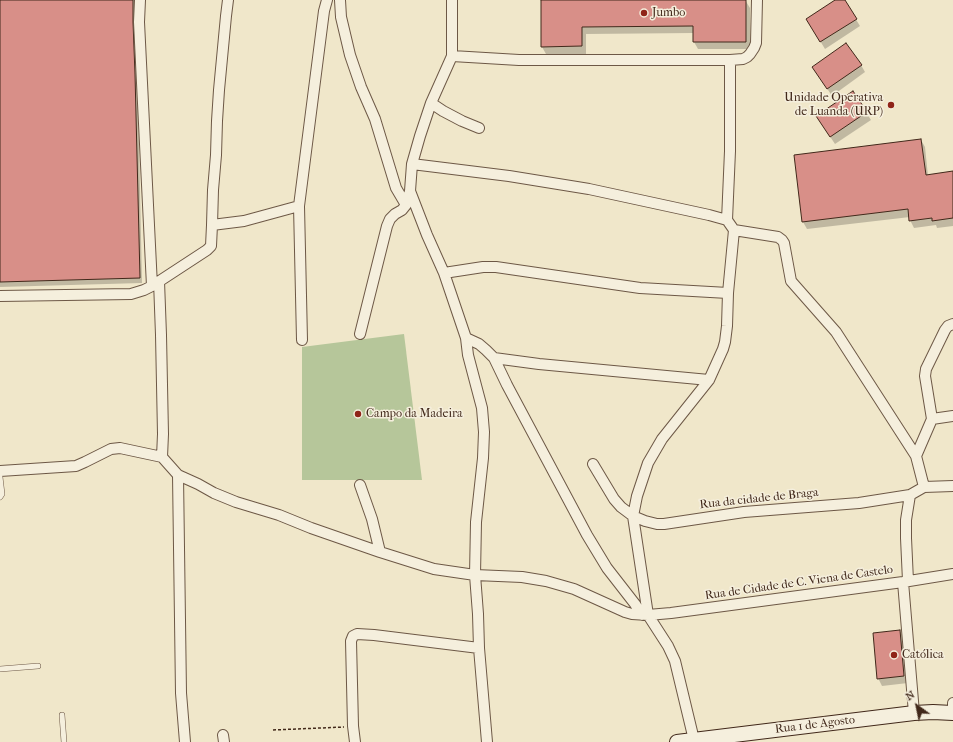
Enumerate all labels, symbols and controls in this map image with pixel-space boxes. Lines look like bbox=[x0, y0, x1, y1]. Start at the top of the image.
place label: Jumbo bbox=[652, 6, 685, 20]
marker: Jumbo bbox=[639, 8, 649, 18]
place label: Unidade Operativa de Luanda (URP) bbox=[784, 91, 883, 119]
marker: Unidade Operativa de Luanda (URP) bbox=[886, 100, 896, 110]
place label: Campo da Madeira bbox=[366, 407, 463, 421]
marker: Campo da Madeira bbox=[353, 409, 363, 419]
street label: Rua da cidade de Braga bbox=[699, 486, 819, 512]
street label: Rua de Cidade de C. Viena de Castelo bbox=[704, 563, 894, 603]
place label: Católica bbox=[902, 648, 944, 662]
marker: Católica bbox=[889, 650, 899, 660]
north arrow bbox=[897, 686, 937, 726]
text: N bbox=[903, 688, 917, 703]
street label: Rua 1 de Agosto bbox=[774, 713, 856, 737]

